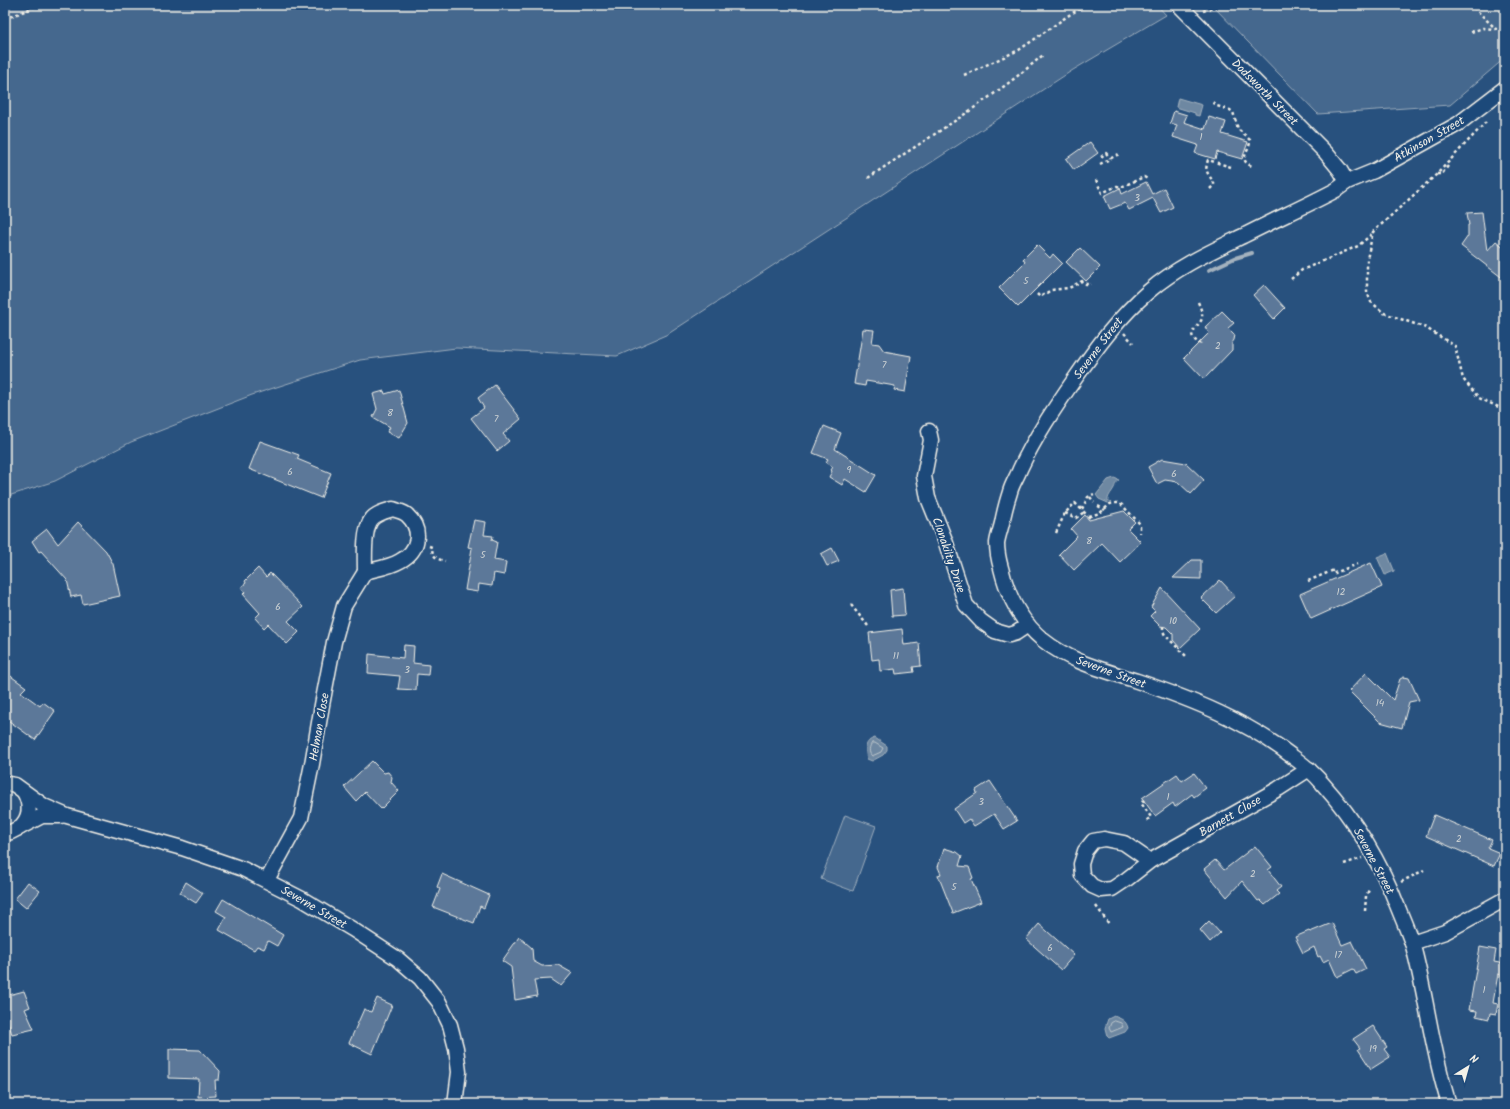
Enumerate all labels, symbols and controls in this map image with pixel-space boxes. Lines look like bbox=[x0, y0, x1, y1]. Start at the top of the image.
street label: Dodsworth Street bbox=[1227, 54, 1303, 130]
street label: Atkinson Street bbox=[1390, 111, 1469, 167]
house number: 1 bbox=[1199, 129, 1203, 145]
house number: 3 bbox=[1134, 190, 1140, 206]
house number: 5 bbox=[1023, 273, 1029, 289]
street label: Severne Street bbox=[1069, 313, 1128, 383]
house number: 2 bbox=[1215, 338, 1221, 354]
house number: 7 bbox=[882, 357, 887, 373]
house number: 8 bbox=[387, 405, 394, 421]
house number: 7 bbox=[494, 411, 499, 427]
house number: 9 bbox=[847, 462, 852, 478]
house number: 6 bbox=[287, 464, 293, 480]
house number: 6 bbox=[1171, 466, 1177, 482]
street label: Clonakilty Drive bbox=[927, 515, 971, 596]
house number: 8 bbox=[1086, 533, 1093, 549]
house number: 5 bbox=[480, 547, 486, 563]
house number: 12 bbox=[1337, 584, 1346, 600]
house number: 6 bbox=[275, 599, 281, 615]
house number: 10 bbox=[1169, 613, 1177, 629]
house number: 11 bbox=[893, 648, 899, 664]
street label: Severne Street bbox=[1073, 651, 1149, 694]
house number: 3 bbox=[404, 662, 410, 678]
street label: Helman Close bbox=[304, 691, 335, 763]
house number: 14 bbox=[1376, 695, 1385, 711]
house number: 1 bbox=[1166, 789, 1170, 805]
street label: Barnett Close bbox=[1196, 791, 1265, 842]
house number: 3 bbox=[978, 794, 984, 810]
street label: Severne Street bbox=[1348, 824, 1399, 898]
house number: 2 bbox=[1456, 831, 1462, 847]
house number: 2 bbox=[1250, 866, 1256, 882]
house number: 5 bbox=[951, 879, 957, 895]
street label: Severne Street bbox=[277, 881, 351, 934]
house number: 6 bbox=[1047, 940, 1053, 956]
house number: 17 bbox=[1334, 947, 1342, 963]
house number: 1 bbox=[1482, 982, 1486, 998]
house number: 19 bbox=[1369, 1041, 1377, 1057]
north arrow bbox=[1448, 1047, 1488, 1087]
text: N bbox=[1465, 1051, 1482, 1069]

